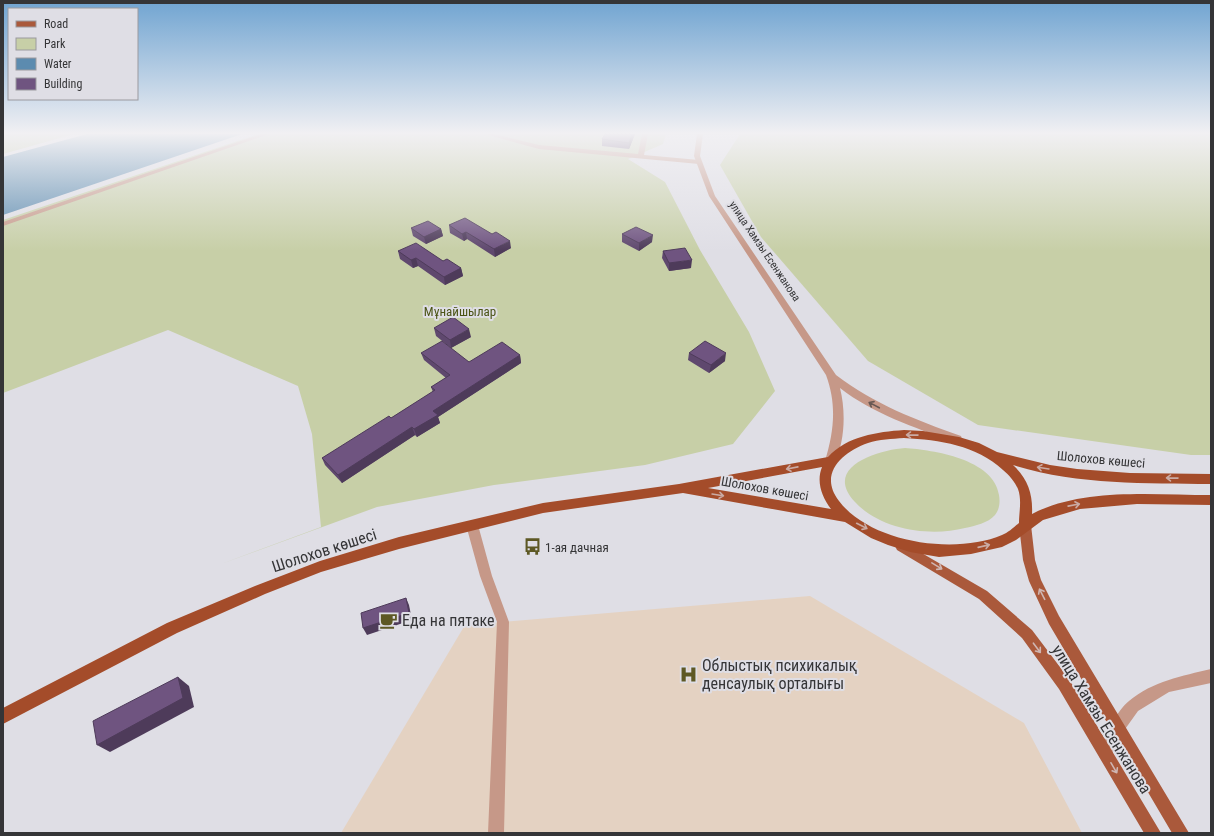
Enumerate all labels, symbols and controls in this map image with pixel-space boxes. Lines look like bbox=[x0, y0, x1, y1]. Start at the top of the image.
legend bbox=[8, 8, 138, 100]
text: Road bbox=[44, 17, 68, 31]
text: Park bbox=[44, 37, 66, 51]
text: Water bbox=[44, 57, 72, 71]
text: Building bbox=[44, 77, 82, 91]
street label: улица Хамзы Есенжанова bbox=[726, 199, 803, 304]
park label: Мұнайшылар bbox=[424, 304, 496, 319]
one-way arrow bbox=[868, 401, 880, 408]
one-way arrow bbox=[906, 431, 919, 439]
street label: Шолохов көшесі bbox=[1056, 448, 1146, 471]
one-way arrow bbox=[786, 464, 799, 472]
one-way arrow bbox=[1037, 464, 1050, 472]
street label: Шолохов көшесі bbox=[720, 473, 810, 504]
one-way arrow bbox=[1166, 474, 1179, 482]
one-way arrow bbox=[711, 491, 724, 499]
one-way arrow bbox=[1067, 501, 1080, 509]
one-way arrow bbox=[855, 523, 867, 530]
street label: Шолохов көшесі bbox=[269, 525, 379, 576]
bus stop icon: 1-ая дачная bbox=[522, 537, 542, 557]
place label: 1-ая дачная bbox=[545, 540, 609, 555]
one-way arrow bbox=[977, 541, 990, 549]
one-way arrow bbox=[931, 563, 943, 571]
one-way arrow bbox=[1037, 588, 1045, 600]
cafe icon: Еда на пятаке bbox=[379, 610, 399, 630]
place label: Еда на пятаке bbox=[402, 611, 495, 630]
street label: улица Хамзы Есенжанова bbox=[1048, 641, 1155, 797]
one-way arrow bbox=[1032, 642, 1041, 653]
place label: Облыстық психикалық денсаулық орталығы bbox=[702, 656, 857, 693]
hospital icon: Облыстық психикалық денсаулық орталығы bbox=[679, 664, 699, 684]
one-way arrow bbox=[1111, 762, 1119, 774]

